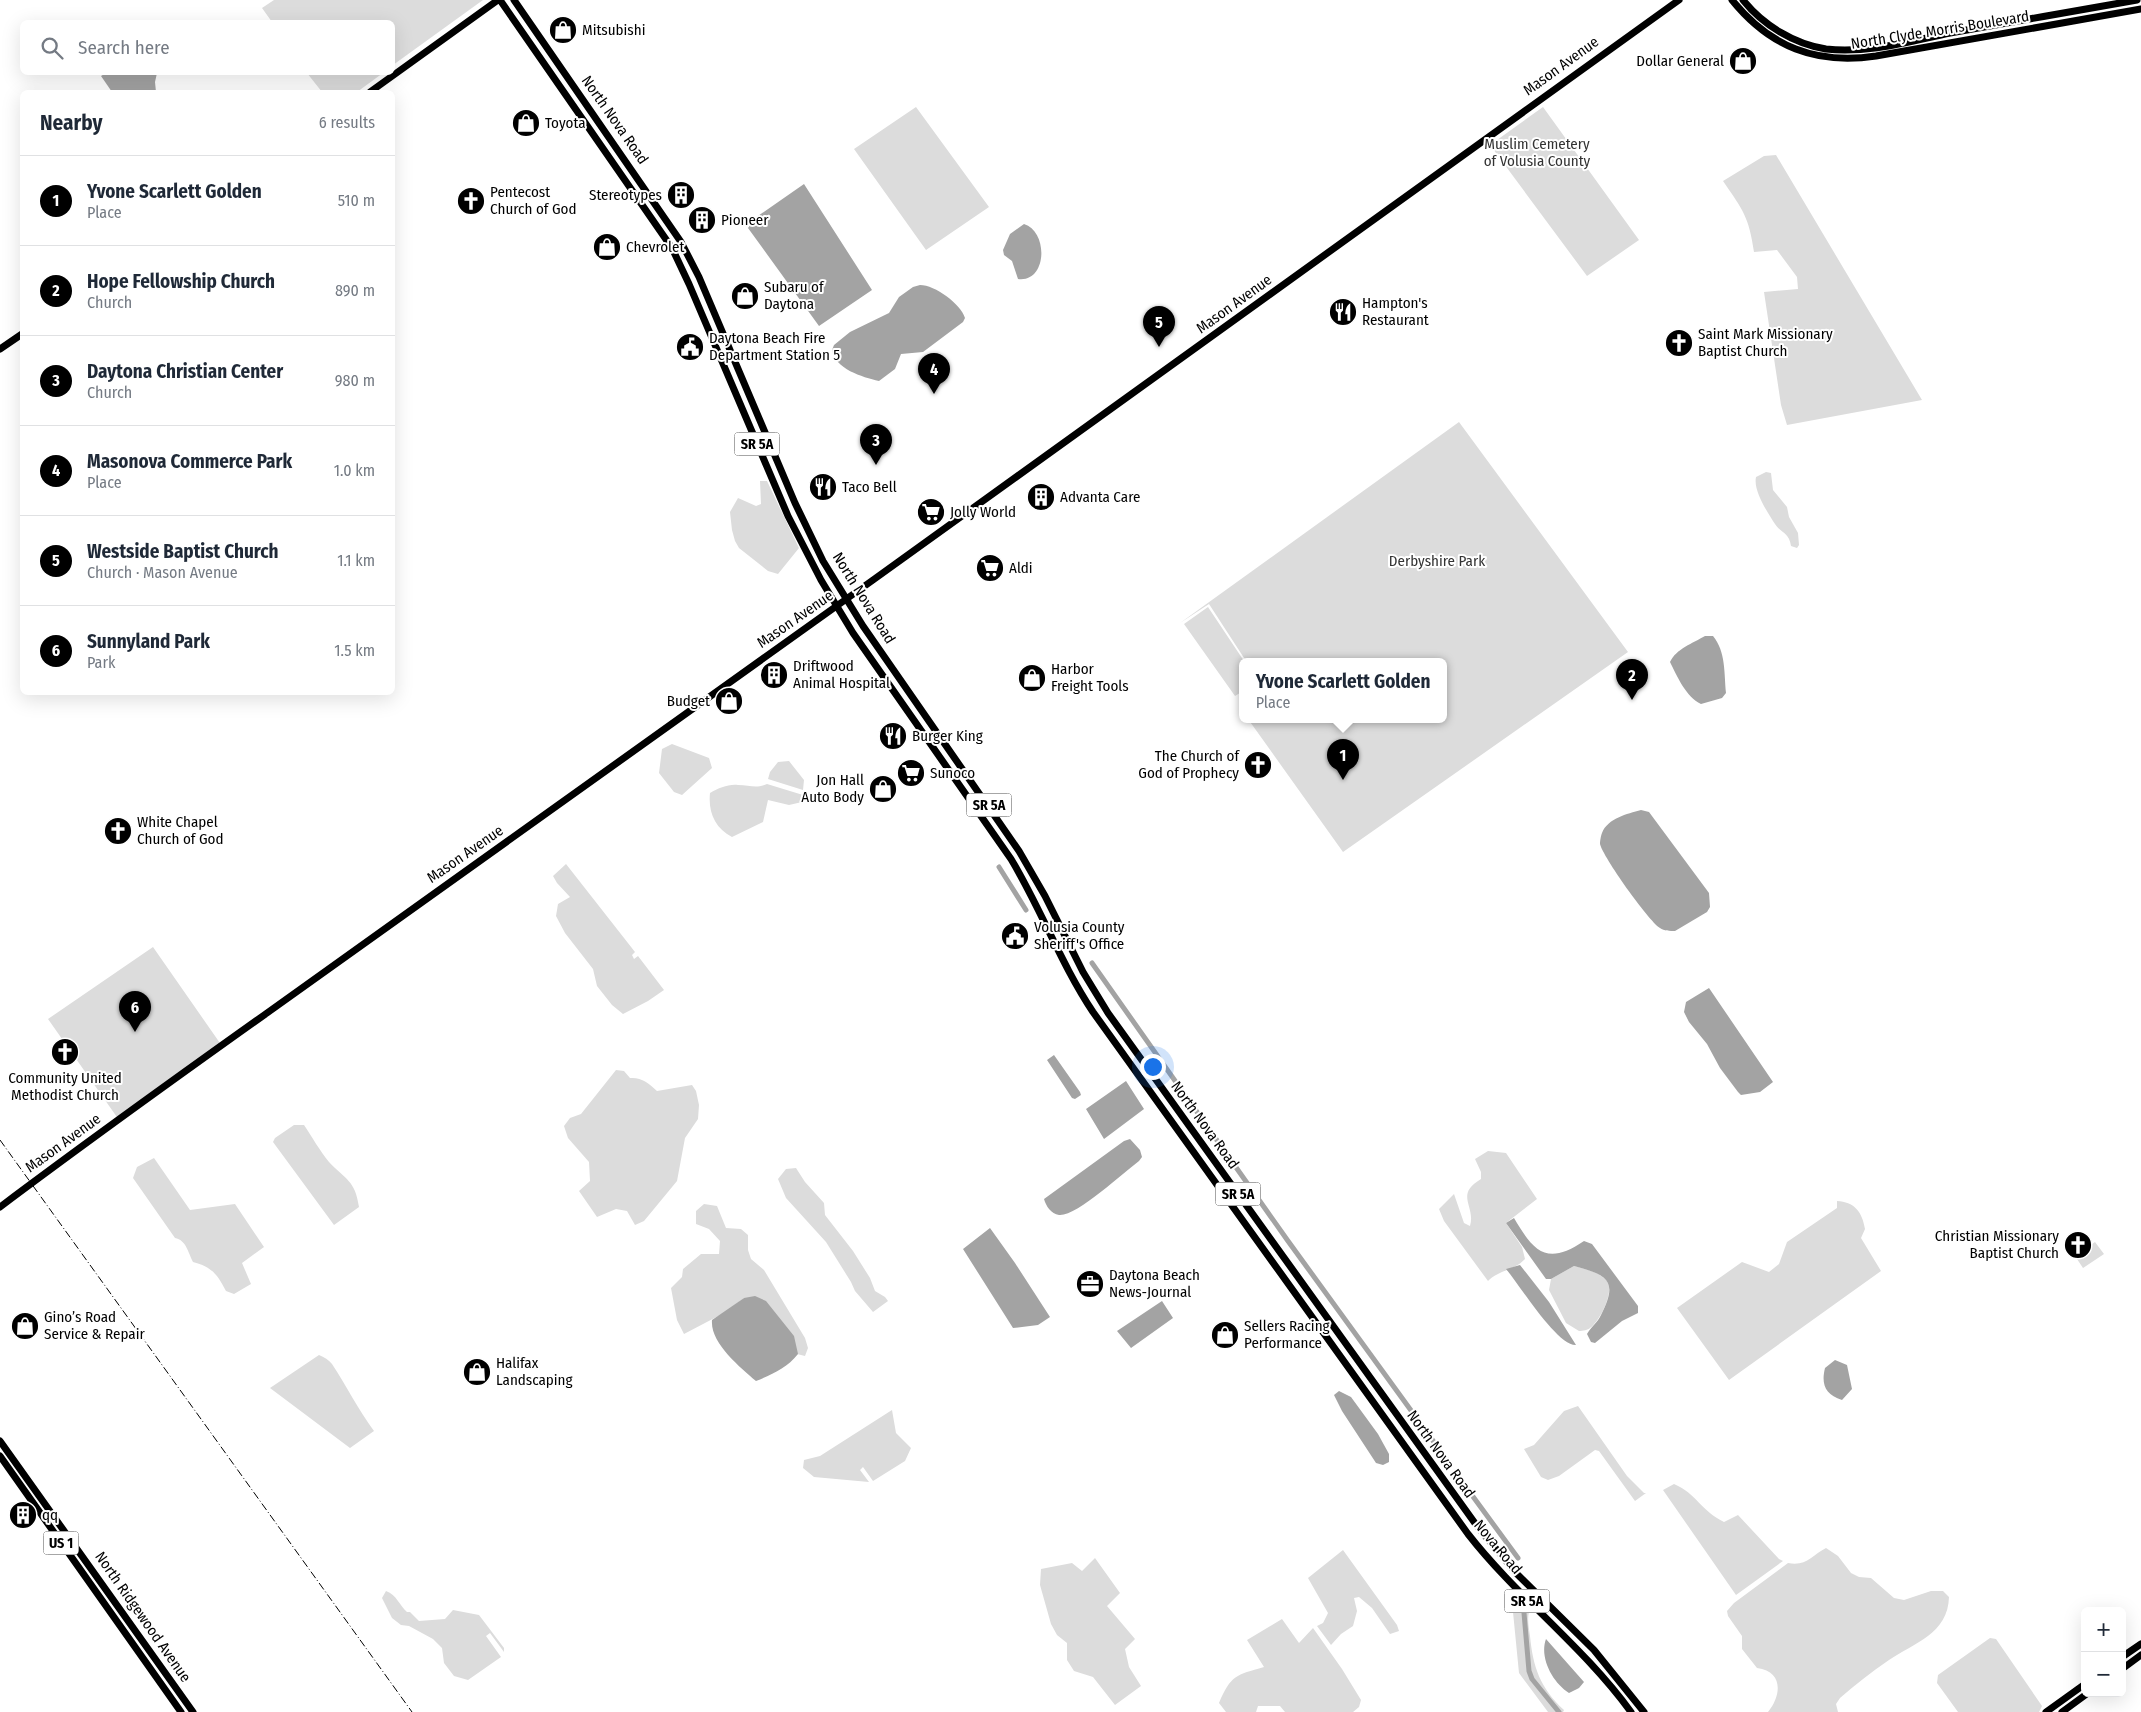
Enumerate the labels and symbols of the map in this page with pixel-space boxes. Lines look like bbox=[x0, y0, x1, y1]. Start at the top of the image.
street label: North Clyde Morris Boulevard bbox=[1850, 7, 2030, 53]
shop icon: Mitsubishi bbox=[548, 15, 578, 45]
place label: Mitsubishi bbox=[582, 21, 645, 39]
street label: Mason Avenue bbox=[1520, 33, 1602, 99]
shop icon: Dollar General bbox=[1728, 46, 1758, 76]
place label: Dollar General bbox=[1636, 52, 1724, 70]
street label: North Nova Road bbox=[578, 72, 652, 168]
shop icon: Toyota bbox=[511, 108, 541, 138]
place label: Toyota bbox=[545, 114, 586, 132]
park label: Muslim Cemetery of Volusia County bbox=[1484, 135, 1591, 170]
building icon: Stereotypes bbox=[666, 180, 696, 210]
place label: Pentecost Church of God bbox=[490, 183, 576, 218]
church icon: Pentecost Church of God bbox=[456, 186, 486, 216]
place label: Stereotypes bbox=[589, 186, 662, 204]
building icon: Pioneer bbox=[687, 205, 717, 235]
place label: Pioneer bbox=[721, 211, 769, 229]
shop icon: Chevrolet bbox=[592, 232, 622, 262]
place label: Chevrolet bbox=[626, 238, 684, 256]
street label: Mason Avenue bbox=[1193, 271, 1275, 337]
place label: Subaru of Daytona bbox=[764, 278, 825, 313]
shop icon: Subaru of Daytona bbox=[730, 281, 760, 311]
place label: Hampton's Restaurant bbox=[1362, 294, 1429, 329]
restaurant icon: Hampton's Restaurant bbox=[1328, 297, 1358, 327]
pin: 5 bbox=[1143, 306, 1175, 347]
place label: Saint Mark Missionary Baptist Church bbox=[1698, 325, 1833, 360]
church icon: Saint Mark Missionary Baptist Church bbox=[1664, 328, 1694, 358]
place label: Daytona Beach Fire Department Station 5 bbox=[709, 329, 840, 364]
public building icon: Daytona Beach Fire Department Station 5 bbox=[675, 332, 705, 362]
pin: 4 bbox=[918, 353, 950, 394]
pin: 3 bbox=[860, 424, 892, 465]
road number: SR 5A bbox=[734, 432, 780, 456]
restaurant icon: Taco Bell bbox=[808, 472, 838, 502]
place label: Taco Bell bbox=[842, 478, 897, 496]
building icon: Advanta Care bbox=[1026, 482, 1056, 512]
place label: Advanta Care bbox=[1060, 488, 1140, 506]
supermarket icon: Jolly World bbox=[916, 497, 946, 527]
place label: Jolly World bbox=[950, 503, 1016, 521]
street label: North Nova Road bbox=[829, 549, 899, 647]
park label: Derbyshire Park bbox=[1389, 552, 1485, 570]
supermarket icon: Aldi bbox=[975, 553, 1005, 583]
place label: Aldi bbox=[1009, 559, 1033, 577]
street label: Mason Avenue bbox=[754, 586, 836, 652]
place label: Driftwood Animal Hospital bbox=[793, 657, 890, 692]
pin: 2 bbox=[1616, 659, 1648, 700]
building icon: Driftwood Animal Hospital bbox=[759, 660, 789, 690]
place label: Harbor Freight Tools bbox=[1051, 660, 1129, 695]
shop icon: Harbor Freight Tools bbox=[1017, 663, 1047, 693]
shop icon: Budget bbox=[714, 686, 744, 716]
place label: Budget bbox=[667, 692, 710, 710]
restaurant icon: Burger King bbox=[878, 721, 908, 751]
place label: Burger King bbox=[912, 727, 983, 745]
pin: 1 bbox=[1327, 739, 1359, 780]
place label: The Church of God of Prophecy bbox=[1138, 747, 1240, 782]
church icon: The Church of God of Prophecy bbox=[1243, 750, 1273, 780]
supermarket icon: Sunoco bbox=[896, 758, 926, 788]
place label: Sunoco bbox=[930, 764, 975, 782]
place label: Jon Hall Auto Body bbox=[801, 771, 864, 806]
shop icon: Jon Hall Auto Body bbox=[868, 774, 898, 804]
road number: SR 5A bbox=[966, 794, 1012, 816]
place label: White Chapel Church of God bbox=[137, 813, 223, 848]
church icon: White Chapel Church of God bbox=[103, 816, 133, 846]
street label: Mason Avenue bbox=[424, 821, 506, 887]
place label: Volusia County Sheriff's Office bbox=[1034, 918, 1125, 953]
public building icon: Volusia County Sheriff's Office bbox=[1000, 921, 1030, 951]
pin: 6 bbox=[119, 991, 151, 1032]
church icon: Community United Methodist Church bbox=[50, 1037, 80, 1067]
your location bbox=[1140, 1054, 1166, 1080]
place label: Community United Methodist Church bbox=[8, 1069, 122, 1104]
street label: North Nova Road bbox=[1167, 1078, 1243, 1172]
street label: Mason Avenue bbox=[22, 1110, 104, 1176]
road number: SR 5A bbox=[1216, 1182, 1260, 1206]
place label: Christian Missionary Baptist Church bbox=[1935, 1227, 2059, 1262]
church icon: Christian Missionary Baptist Church bbox=[2063, 1230, 2093, 1260]
place label: Daytona Beach News-Journal bbox=[1109, 1266, 1200, 1301]
office icon: Daytona Beach News-Journal bbox=[1075, 1269, 1105, 1299]
place label: Gino’s Road Service & Repair bbox=[44, 1308, 145, 1343]
shop icon: Gino’s Road Service & Repair bbox=[10, 1311, 40, 1341]
place label: Sellers Racing Performance bbox=[1244, 1317, 1330, 1352]
shop icon: Sellers Racing Performance bbox=[1210, 1320, 1240, 1350]
place label: Halifax Landscaping bbox=[496, 1354, 573, 1389]
shop icon: Halifax Landscaping bbox=[462, 1357, 492, 1387]
street label: North Nova Road bbox=[1403, 1407, 1479, 1501]
building icon: qq bbox=[8, 1500, 38, 1530]
place label: qq bbox=[42, 1506, 58, 1524]
street label: Nova Road bbox=[1470, 1516, 1526, 1578]
road number: US 1 bbox=[44, 1532, 78, 1555]
street label: North Ridgewood Avenue bbox=[91, 1548, 195, 1686]
road number: SR 5A bbox=[1504, 1590, 1550, 1612]

